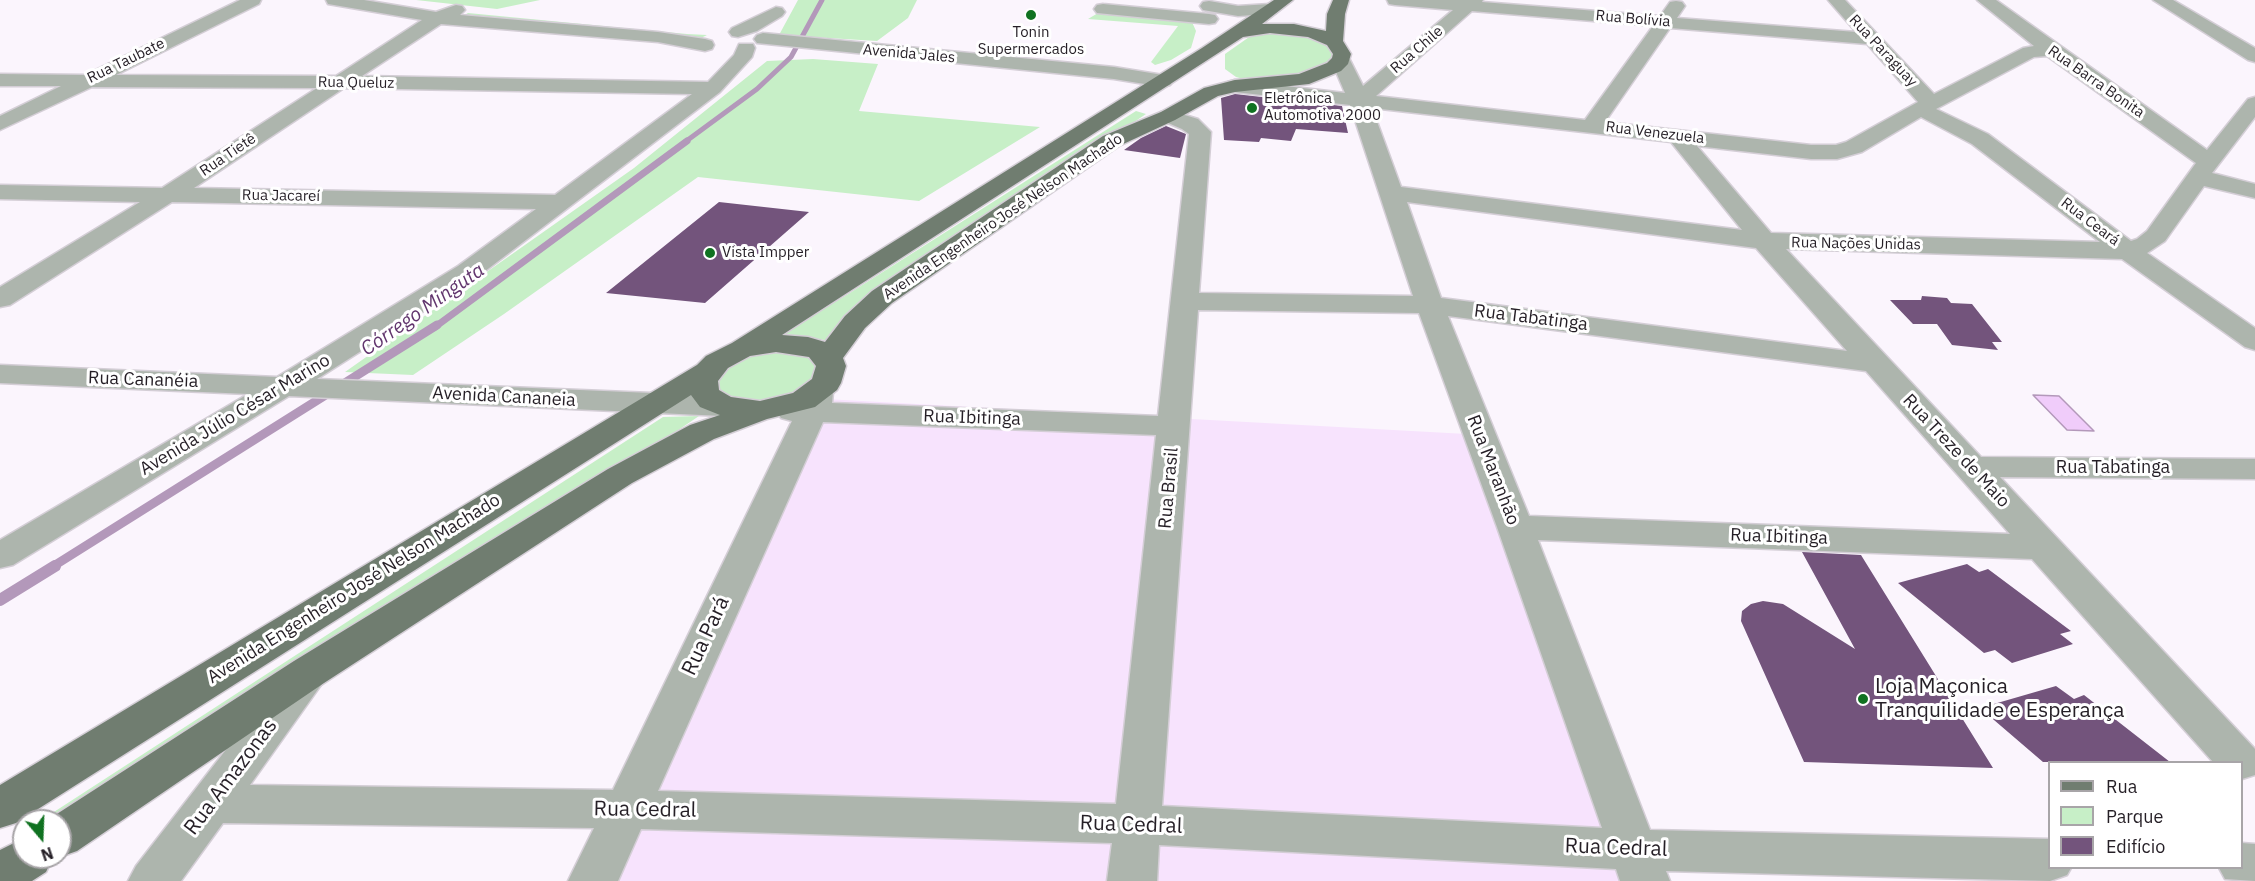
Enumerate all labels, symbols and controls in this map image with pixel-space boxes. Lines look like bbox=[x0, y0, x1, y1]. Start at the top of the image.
street label: Rua Bolívia bbox=[1595, 7, 1671, 31]
marker: Tonin Supermercados bbox=[1024, 8, 1038, 22]
street label: Rua Paraguay bbox=[1845, 11, 1921, 91]
street label: Rua Chile bbox=[1387, 22, 1447, 78]
place label: Tonin Supermercados bbox=[978, 24, 1084, 59]
street label: Rua Taubate bbox=[84, 35, 168, 87]
street label: Avenida Jales bbox=[862, 41, 956, 67]
street label: Rua Barra Bonita bbox=[2044, 42, 2148, 122]
street label: Rua Queluz bbox=[318, 73, 394, 93]
place label: Eletrônica Automotiva 2000 bbox=[1264, 90, 1381, 125]
marker: Eletrônica Automotiva 2000 bbox=[1245, 101, 1259, 115]
street label: Rua Venezuela bbox=[1605, 118, 1705, 148]
street label: Rua Tietê bbox=[197, 130, 259, 180]
street label: Avenida Engenheiro José Nelson Machado bbox=[880, 130, 1126, 304]
street label: Rua Jacareí bbox=[242, 186, 320, 206]
street label: Rua Ceará bbox=[2057, 194, 2123, 250]
street label: Rua Nações Unidas bbox=[1791, 234, 1921, 254]
place label: Vista Impper bbox=[722, 244, 809, 262]
marker: Vista Impper bbox=[703, 246, 717, 260]
water label: Córrego Minguta bbox=[357, 259, 489, 361]
street label: Rua Tabatinga bbox=[1473, 300, 1589, 336]
street label: Avenida Júlio César Marino bbox=[136, 350, 334, 480]
street label: Rua Cananéia bbox=[87, 367, 199, 393]
street label: Avenida Cananeia bbox=[432, 382, 576, 412]
street label: Rua Treze de Maio bbox=[1898, 390, 2014, 512]
street label: Rua Ibitinga bbox=[923, 405, 1021, 431]
street label: Rua Maranhão bbox=[1462, 412, 1524, 528]
street label: Rua Brasil bbox=[1155, 446, 1183, 530]
street label: Rua Tabatinga bbox=[2056, 457, 2170, 479]
street label: Avenida Engenheiro José Nelson Machado bbox=[204, 489, 504, 689]
street label: Rua Ibitinga bbox=[1730, 524, 1828, 550]
street label: Rua Pará bbox=[677, 593, 735, 679]
place label: Loja Maçonica Tranquilidade e Esperança bbox=[1875, 674, 2124, 724]
marker: Loja Maçonica Tranquilidade e Esperança bbox=[1856, 692, 1870, 706]
street label: Rua Amazonas bbox=[179, 714, 283, 840]
legend bbox=[2048, 761, 2243, 869]
text: Rua bbox=[2106, 775, 2137, 798]
street label: Rua Cedral bbox=[593, 797, 697, 823]
text: Parque bbox=[2106, 805, 2163, 828]
north arrow bbox=[12, 809, 72, 869]
street label: Rua Cedral bbox=[1079, 811, 1183, 839]
street label: Rua Cedral bbox=[1564, 834, 1668, 862]
text: Edifício bbox=[2106, 835, 2165, 858]
text: N bbox=[38, 843, 56, 865]

